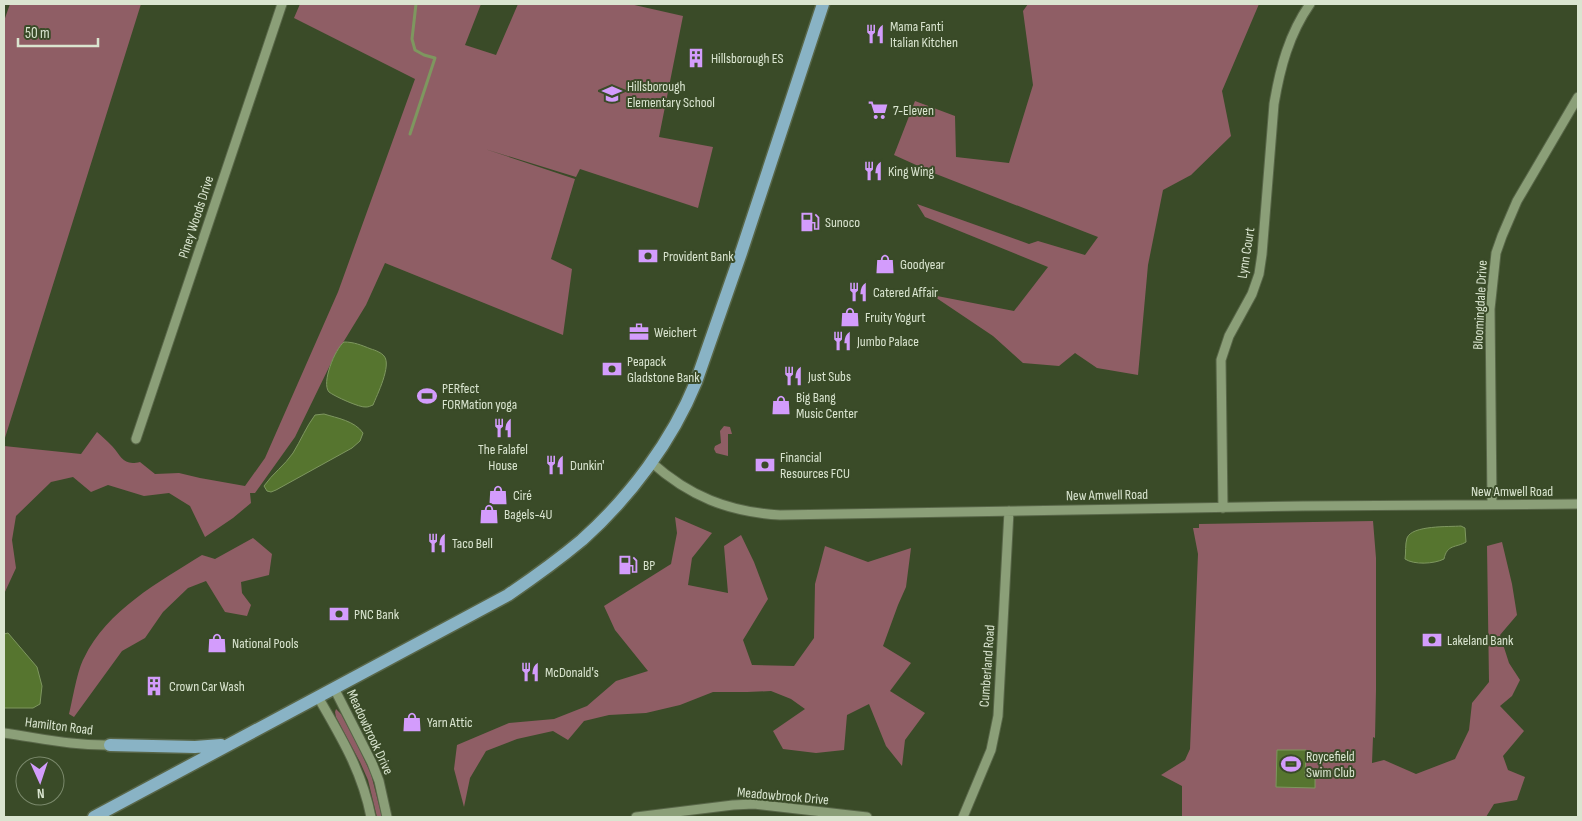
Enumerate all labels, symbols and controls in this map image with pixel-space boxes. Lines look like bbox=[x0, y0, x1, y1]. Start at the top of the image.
scale bar bbox=[18, 15, 98, 47]
place label: Mama Fanti Italian Kitchen bbox=[890, 18, 958, 51]
restaurant icon: Mama Fanti Italian Kitchen bbox=[864, 23, 886, 45]
text: 50 m bbox=[25, 24, 50, 43]
building icon: Hillsborough ES bbox=[685, 47, 707, 69]
place label: Hillsborough ES bbox=[711, 50, 784, 67]
place label: Hillsborough Elementary School bbox=[627, 78, 715, 111]
school or university icon: Hillsborough Elementary School bbox=[601, 83, 623, 105]
supermarket icon: 7-Eleven bbox=[867, 99, 889, 121]
place label: 7-Eleven bbox=[893, 102, 934, 119]
restaurant icon: King Wing bbox=[862, 160, 884, 182]
place label: King Wing bbox=[888, 163, 934, 180]
street label: Piney Woods Drive bbox=[175, 174, 217, 260]
fuel station icon: Sunoco bbox=[799, 211, 821, 233]
place label: Sunoco bbox=[825, 214, 860, 231]
street label: Lynn Court bbox=[1234, 226, 1258, 280]
bank icon: Provident Bank bbox=[637, 245, 659, 267]
place label: Provident Bank bbox=[663, 248, 734, 265]
shop icon: Goodyear bbox=[874, 253, 896, 275]
place label: Goodyear bbox=[900, 256, 945, 273]
street label: Bloomingdale Drive bbox=[1469, 260, 1491, 350]
restaurant icon: Catered Affair bbox=[847, 281, 869, 303]
place label: Catered Affair bbox=[873, 284, 938, 301]
shop icon: Fruity Yogurt bbox=[839, 306, 861, 328]
place label: Fruity Yogurt bbox=[865, 309, 925, 326]
office icon: Weichert bbox=[628, 321, 650, 343]
place label: Weichert bbox=[654, 324, 697, 341]
restaurant icon: Jumbo Palace bbox=[831, 330, 853, 352]
place label: Jumbo Palace bbox=[856, 333, 919, 350]
place label: Peapack Gladstone Bank bbox=[627, 353, 700, 386]
bank icon: Peapack Gladstone Bank bbox=[601, 358, 623, 380]
restaurant icon: Just Subs bbox=[782, 365, 804, 387]
place label: Just Subs bbox=[807, 368, 851, 385]
place label: PERfect FORMation yoga bbox=[442, 380, 517, 413]
sports icon: PERfect FORMation yoga bbox=[416, 385, 438, 407]
place label: Big Bang Music Center bbox=[796, 389, 858, 422]
shop icon: Big Bang Music Center bbox=[770, 394, 792, 416]
restaurant icon: The Falafel House bbox=[492, 417, 514, 439]
place label: The Falafel House bbox=[478, 441, 528, 474]
place label: Financial Resources FCU bbox=[780, 449, 850, 482]
restaurant icon: Dunkin' bbox=[544, 454, 566, 476]
bank icon: Financial Resources FCU bbox=[754, 454, 776, 476]
place label: Dunkin' bbox=[570, 457, 604, 474]
street label: New Amwell Road bbox=[1471, 483, 1553, 500]
shop icon: Ciré bbox=[487, 484, 509, 506]
street label: New Amwell Road bbox=[1066, 486, 1148, 504]
place label: Ciré bbox=[513, 487, 532, 504]
shop icon: Bagels-4U bbox=[478, 503, 500, 525]
place label: Bagels-4U bbox=[504, 506, 552, 523]
restaurant icon: Taco Bell bbox=[426, 532, 448, 554]
place label: Taco Bell bbox=[452, 535, 493, 552]
fuel station icon: BP bbox=[617, 554, 639, 576]
place label: BP bbox=[643, 557, 655, 574]
bank icon: PNC Bank bbox=[328, 603, 350, 625]
place label: PNC Bank bbox=[354, 606, 400, 623]
street label: Cumberland Road bbox=[976, 624, 998, 708]
bank icon: Lakeland Bank bbox=[1421, 629, 1443, 651]
shop icon: National Pools bbox=[206, 632, 228, 654]
place label: Lakeland Bank bbox=[1447, 632, 1514, 649]
place label: National Pools bbox=[232, 635, 299, 652]
restaurant icon: McDonald's bbox=[519, 661, 541, 683]
place label: McDonald's bbox=[545, 664, 599, 681]
building icon: Crown Car Wash bbox=[143, 675, 165, 697]
place label: Crown Car Wash bbox=[169, 678, 245, 695]
street label: Meadowbrook Drive bbox=[343, 687, 397, 777]
shop icon: Yarn Attic bbox=[401, 711, 423, 733]
street label: Hamilton Road bbox=[24, 713, 94, 739]
place label: Yarn Attic bbox=[427, 714, 473, 731]
place label: Roycefield Swim Club bbox=[1306, 748, 1355, 781]
sports icon: Roycefield Swim Club bbox=[1280, 753, 1302, 775]
north arrow bbox=[15, 756, 65, 806]
street label: Meadowbrook Drive bbox=[736, 784, 830, 808]
text: N bbox=[36, 785, 45, 802]

